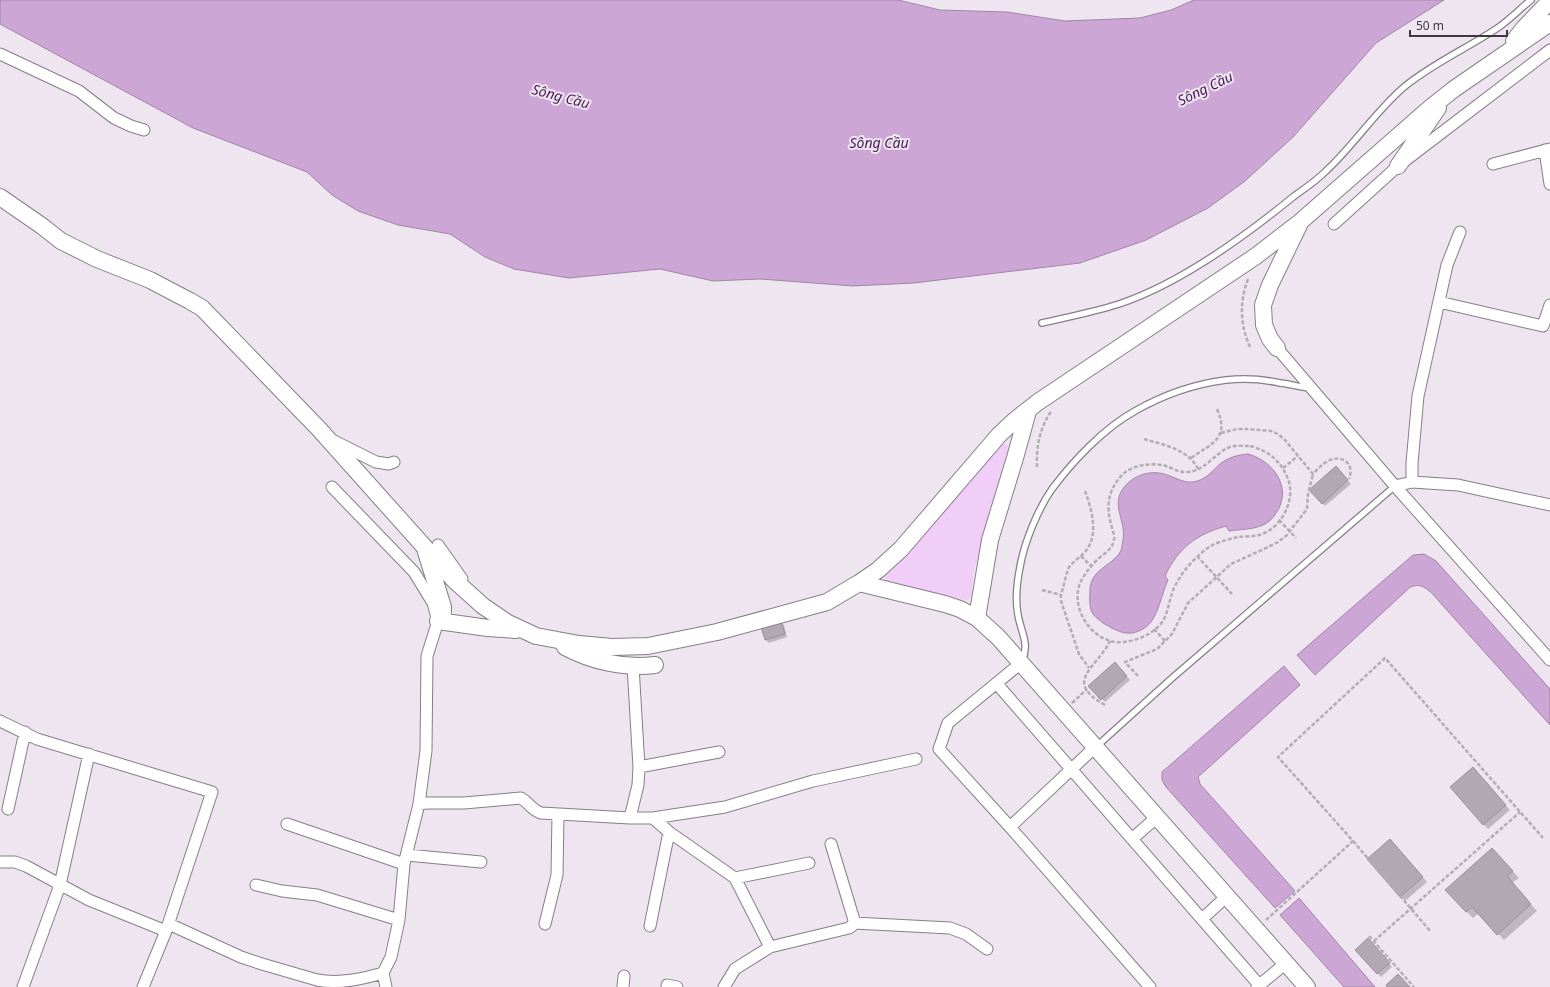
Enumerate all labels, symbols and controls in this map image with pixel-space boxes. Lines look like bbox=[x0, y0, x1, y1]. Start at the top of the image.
scale bar bbox=[1410, 12, 1507, 38]
text: 50 m bbox=[1416, 17, 1444, 34]
water label: Sông Cầu bbox=[1174, 67, 1236, 109]
water label: Sông Cầu bbox=[530, 79, 592, 113]
water label: Sông Cầu bbox=[849, 133, 909, 152]

